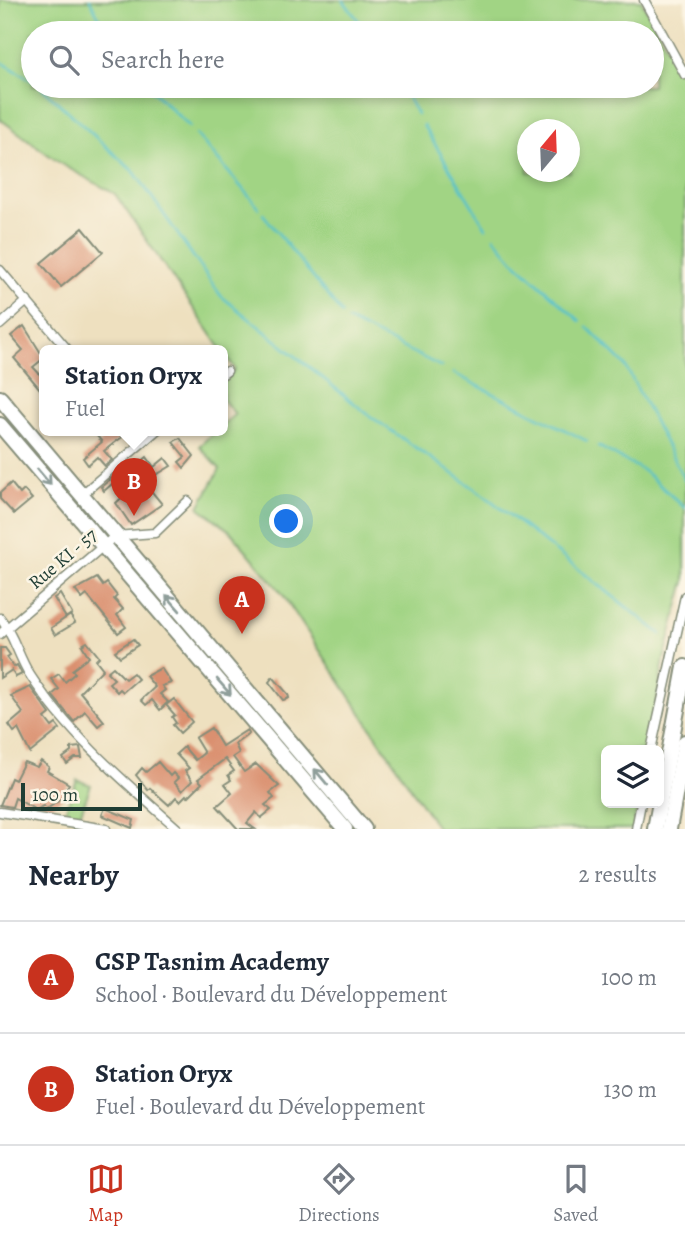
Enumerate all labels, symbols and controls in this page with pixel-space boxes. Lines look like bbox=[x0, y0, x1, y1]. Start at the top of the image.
search box bbox=[21, 21, 664, 98]
icon: search bbox=[45, 41, 83, 79]
text: Search here bbox=[101, 42, 225, 77]
north arrow bbox=[517, 119, 580, 182]
popup bbox=[39, 345, 228, 436]
text: Station Oryx bbox=[65, 358, 202, 393]
text: Fuel bbox=[65, 393, 105, 424]
pin: B bbox=[111, 458, 157, 516]
one-way arrow bbox=[36, 468, 52, 486]
your location bbox=[269, 504, 303, 538]
street label: Rue KI - 57 bbox=[23, 523, 103, 595]
pin: A bbox=[219, 576, 265, 634]
one-way arrow bbox=[165, 595, 182, 612]
one-way arrow bbox=[216, 677, 232, 695]
map controls bbox=[601, 745, 664, 808]
button: layers bbox=[601, 745, 664, 808]
one-way arrow bbox=[313, 768, 329, 786]
scale bar bbox=[21, 780, 142, 812]
text: 100 m bbox=[32, 782, 78, 808]
text: Nearby bbox=[28, 855, 119, 895]
text: 2 results bbox=[579, 859, 657, 890]
text: CSP Tasnim Academy bbox=[95, 944, 329, 979]
text: A bbox=[44, 962, 58, 993]
text: 100 m bbox=[601, 962, 657, 993]
text: School · Boulevard du Développement bbox=[95, 979, 448, 1010]
text: Station Oryx bbox=[95, 1056, 232, 1091]
text: B bbox=[44, 1074, 58, 1105]
text: 130 m bbox=[604, 1074, 657, 1105]
text: Fuel · Boulevard du Développement bbox=[95, 1091, 425, 1122]
tab: Map bbox=[87, 1160, 125, 1228]
tab: Directions bbox=[298, 1160, 380, 1228]
tab: Saved bbox=[553, 1160, 598, 1228]

